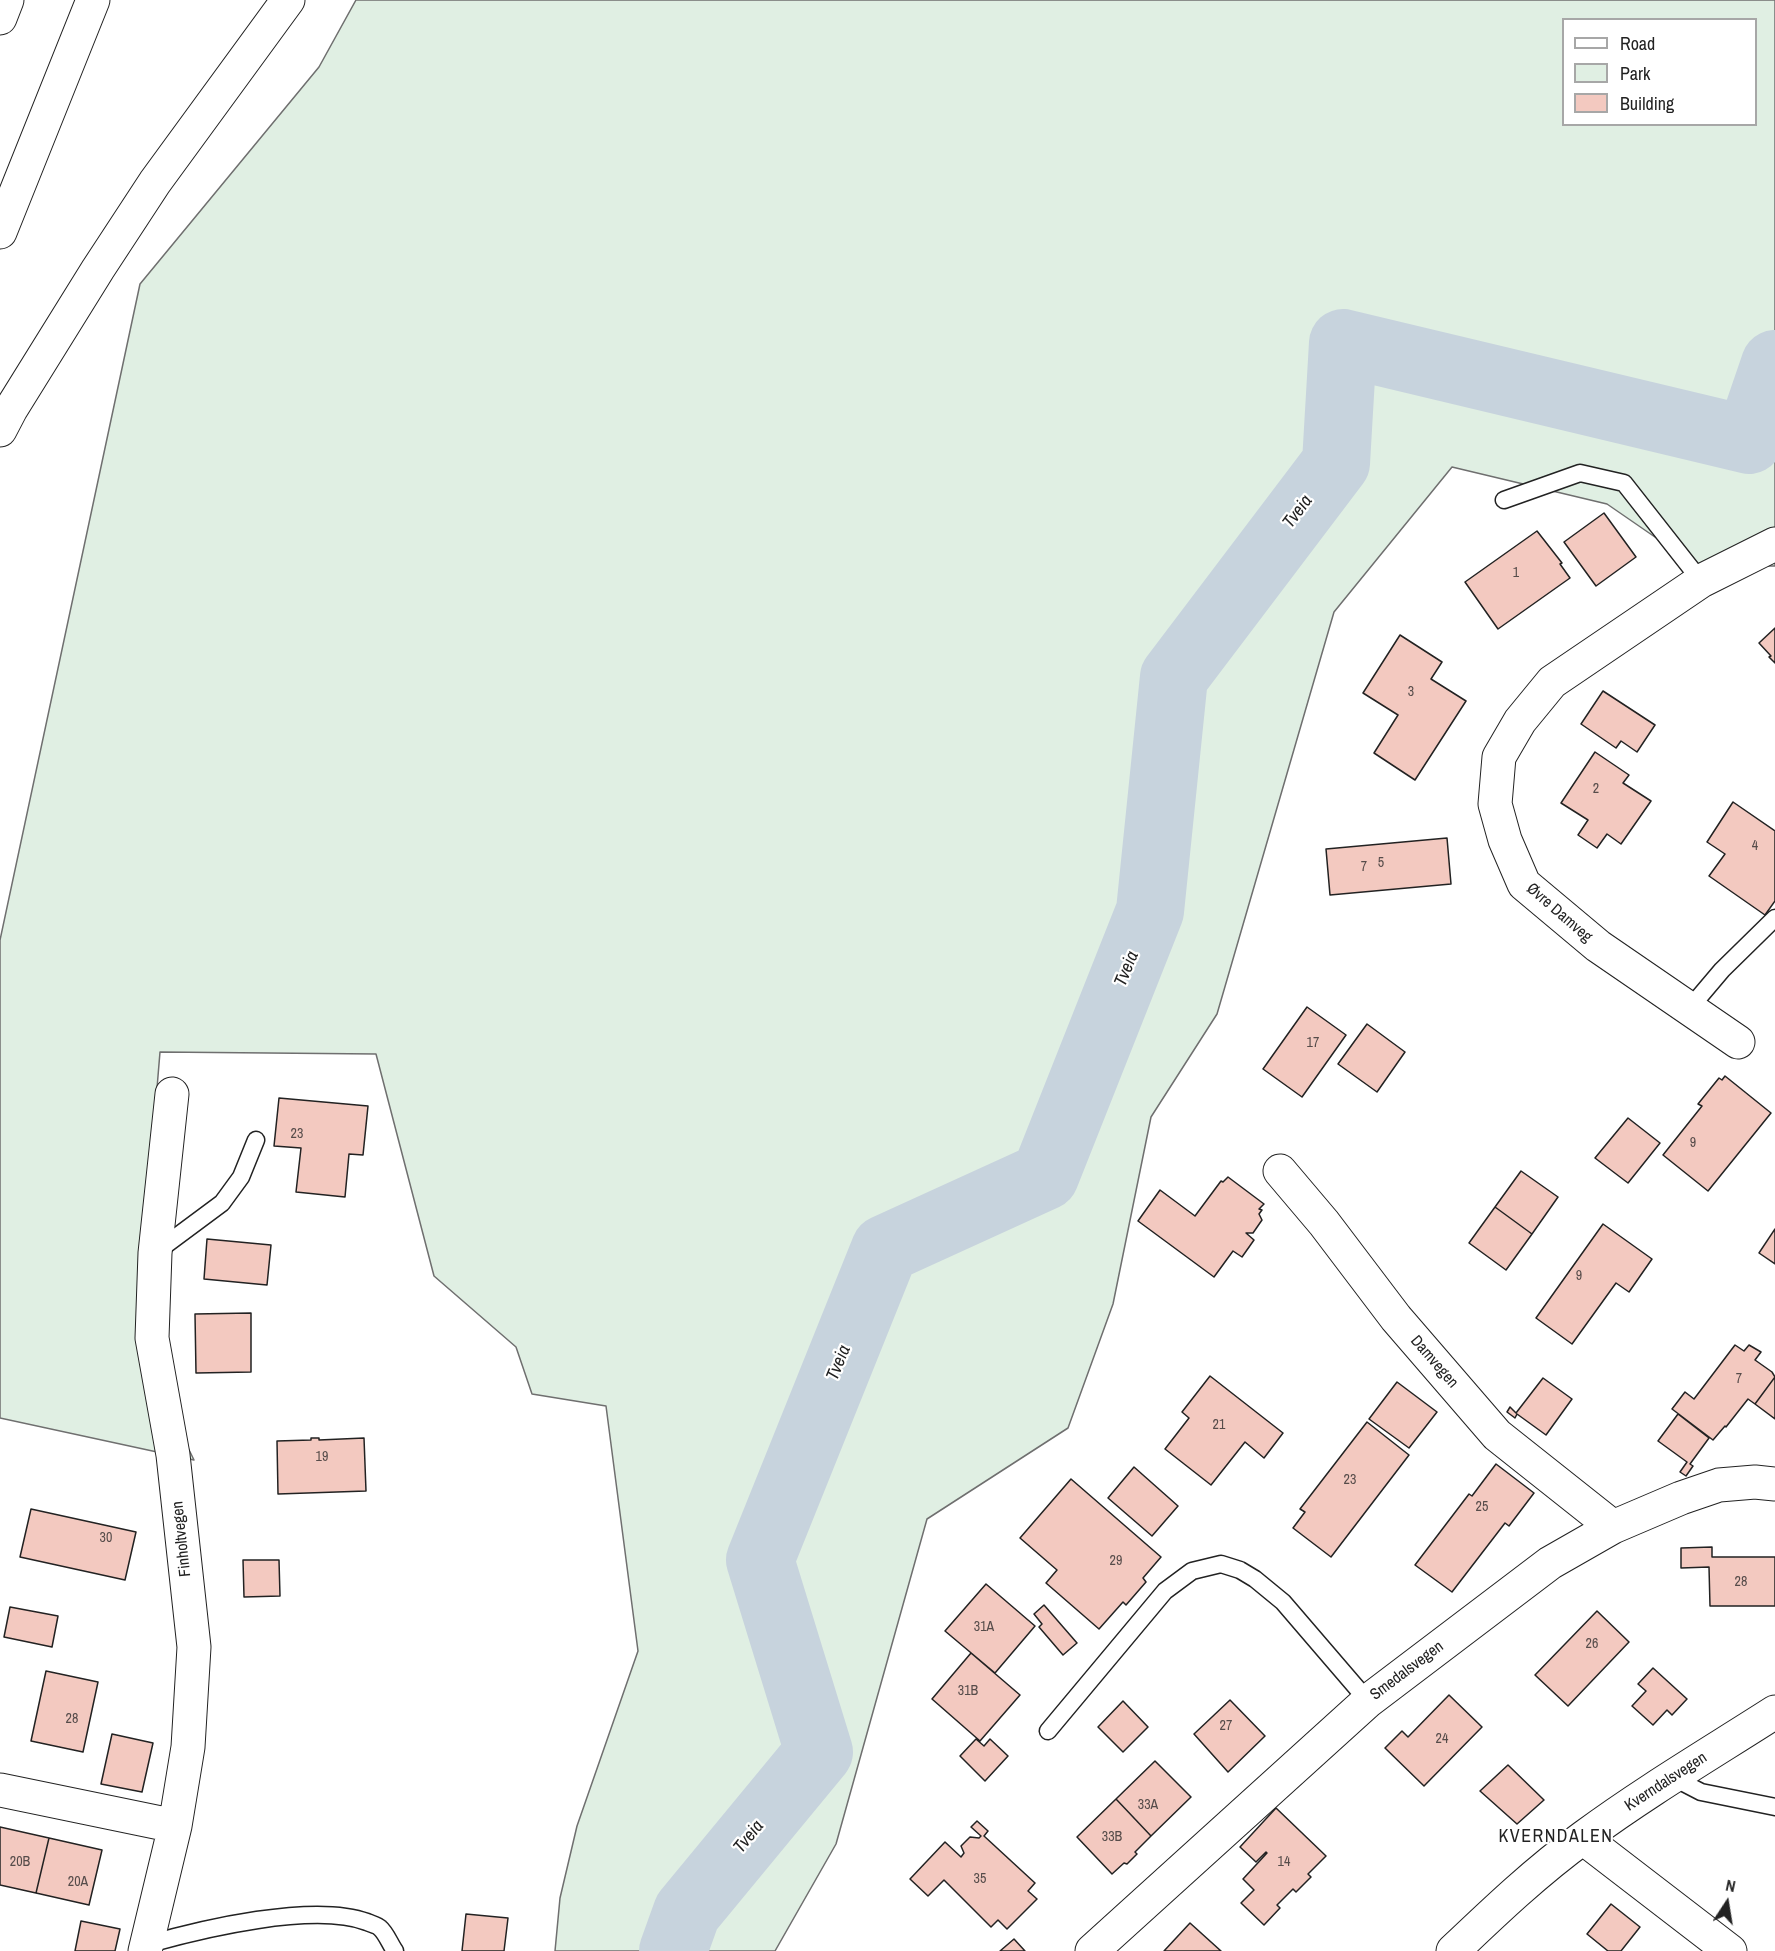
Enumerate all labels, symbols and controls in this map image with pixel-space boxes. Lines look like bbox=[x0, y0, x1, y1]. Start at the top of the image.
legend bbox=[1562, 18, 1757, 126]
text: Road bbox=[1620, 31, 1655, 56]
text: Park bbox=[1620, 61, 1650, 86]
text: Building bbox=[1620, 91, 1674, 116]
water label: Tveia bbox=[1279, 491, 1317, 533]
house number: 1 bbox=[1513, 565, 1519, 581]
house number: 3 bbox=[1408, 684, 1414, 700]
house number: 2 bbox=[1593, 781, 1599, 797]
house number: 4 bbox=[1752, 838, 1758, 854]
house number: 5 bbox=[1378, 855, 1384, 871]
house number: 7 bbox=[1361, 859, 1367, 875]
street label: Øvre Damveg bbox=[1522, 879, 1596, 947]
water label: Tveia bbox=[1110, 948, 1144, 990]
house number: 17 bbox=[1307, 1035, 1319, 1051]
house number: 23 bbox=[291, 1126, 303, 1142]
house number: 9 bbox=[1690, 1135, 1696, 1151]
house number: 9 bbox=[1576, 1268, 1582, 1284]
street label: Damvegen bbox=[1406, 1332, 1462, 1392]
water label: Tveia bbox=[822, 1342, 856, 1384]
house number: 7 bbox=[1736, 1371, 1742, 1387]
house number: 21 bbox=[1213, 1417, 1225, 1433]
house number: 19 bbox=[316, 1449, 328, 1465]
house number: 23 bbox=[1344, 1472, 1356, 1488]
house number: 25 bbox=[1476, 1499, 1488, 1515]
street label: Finholtvegen bbox=[168, 1500, 196, 1578]
house number: 30 bbox=[100, 1530, 112, 1546]
house number: 29 bbox=[1110, 1553, 1122, 1569]
house number: 28 bbox=[1735, 1574, 1747, 1590]
house number: 31A bbox=[974, 1619, 994, 1635]
house number: 26 bbox=[1586, 1636, 1598, 1652]
street label: Smedalsvegen bbox=[1367, 1637, 1447, 1705]
house number: 31B bbox=[958, 1683, 978, 1699]
house number: 28 bbox=[66, 1711, 78, 1727]
house number: 27 bbox=[1220, 1718, 1232, 1734]
house number: 24 bbox=[1436, 1731, 1448, 1747]
street label: Kverndalsvegen bbox=[1621, 1748, 1711, 1816]
house number: 33A bbox=[1138, 1797, 1158, 1813]
water label: Tveia bbox=[729, 1816, 769, 1858]
district label: KVERNDALEN bbox=[1498, 1826, 1614, 1848]
house number: 33B bbox=[1102, 1829, 1122, 1845]
house number: 20B bbox=[10, 1854, 30, 1870]
house number: 14 bbox=[1278, 1854, 1290, 1870]
house number: 35 bbox=[974, 1871, 986, 1887]
north arrow bbox=[1697, 1873, 1757, 1933]
house number: 20A bbox=[68, 1874, 88, 1890]
text: N bbox=[1724, 1874, 1738, 1897]

